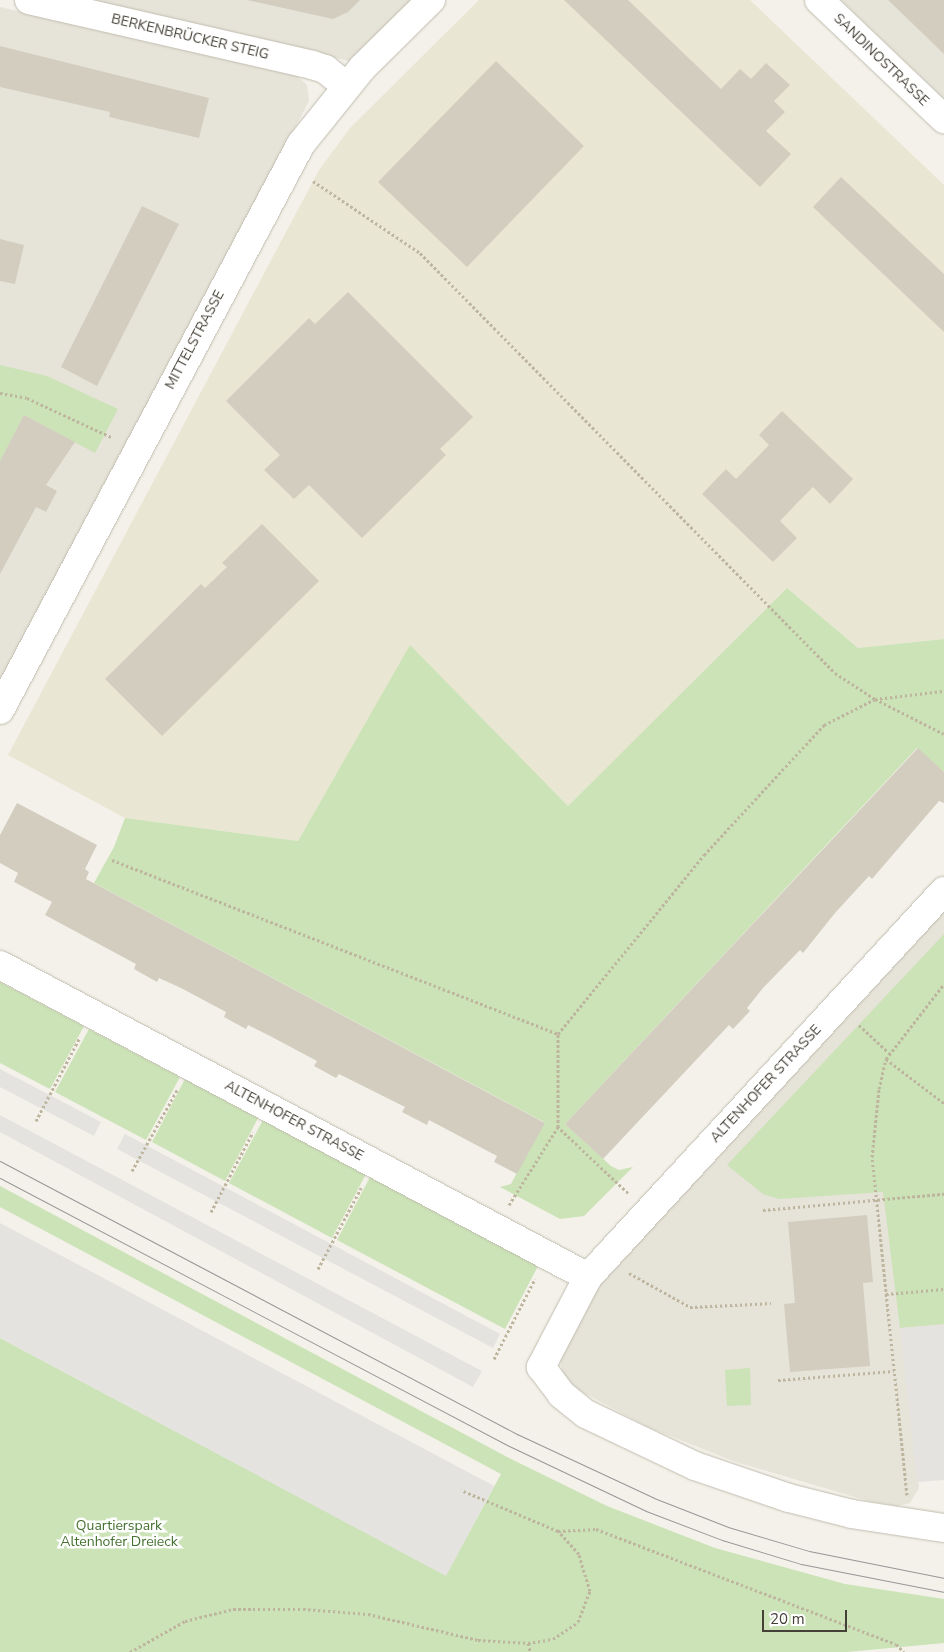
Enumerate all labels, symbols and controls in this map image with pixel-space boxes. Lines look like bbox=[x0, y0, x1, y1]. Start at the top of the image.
street label: SANDINOSTRASSE bbox=[830, 10, 932, 110]
street label: BERKENBRÜCKER STEIG bbox=[110, 11, 270, 63]
street label: MITTELSTRASSE bbox=[162, 288, 228, 392]
street label: ALTENHOFER STRASSE bbox=[707, 1022, 825, 1146]
street label: ALTENHOFER STRASSE bbox=[222, 1077, 366, 1165]
park label: Quartierspark Altenhofer Dreieck bbox=[60, 1518, 178, 1550]
scale bar bbox=[764, 1600, 849, 1632]
text: 20 m bbox=[770, 1609, 805, 1629]

